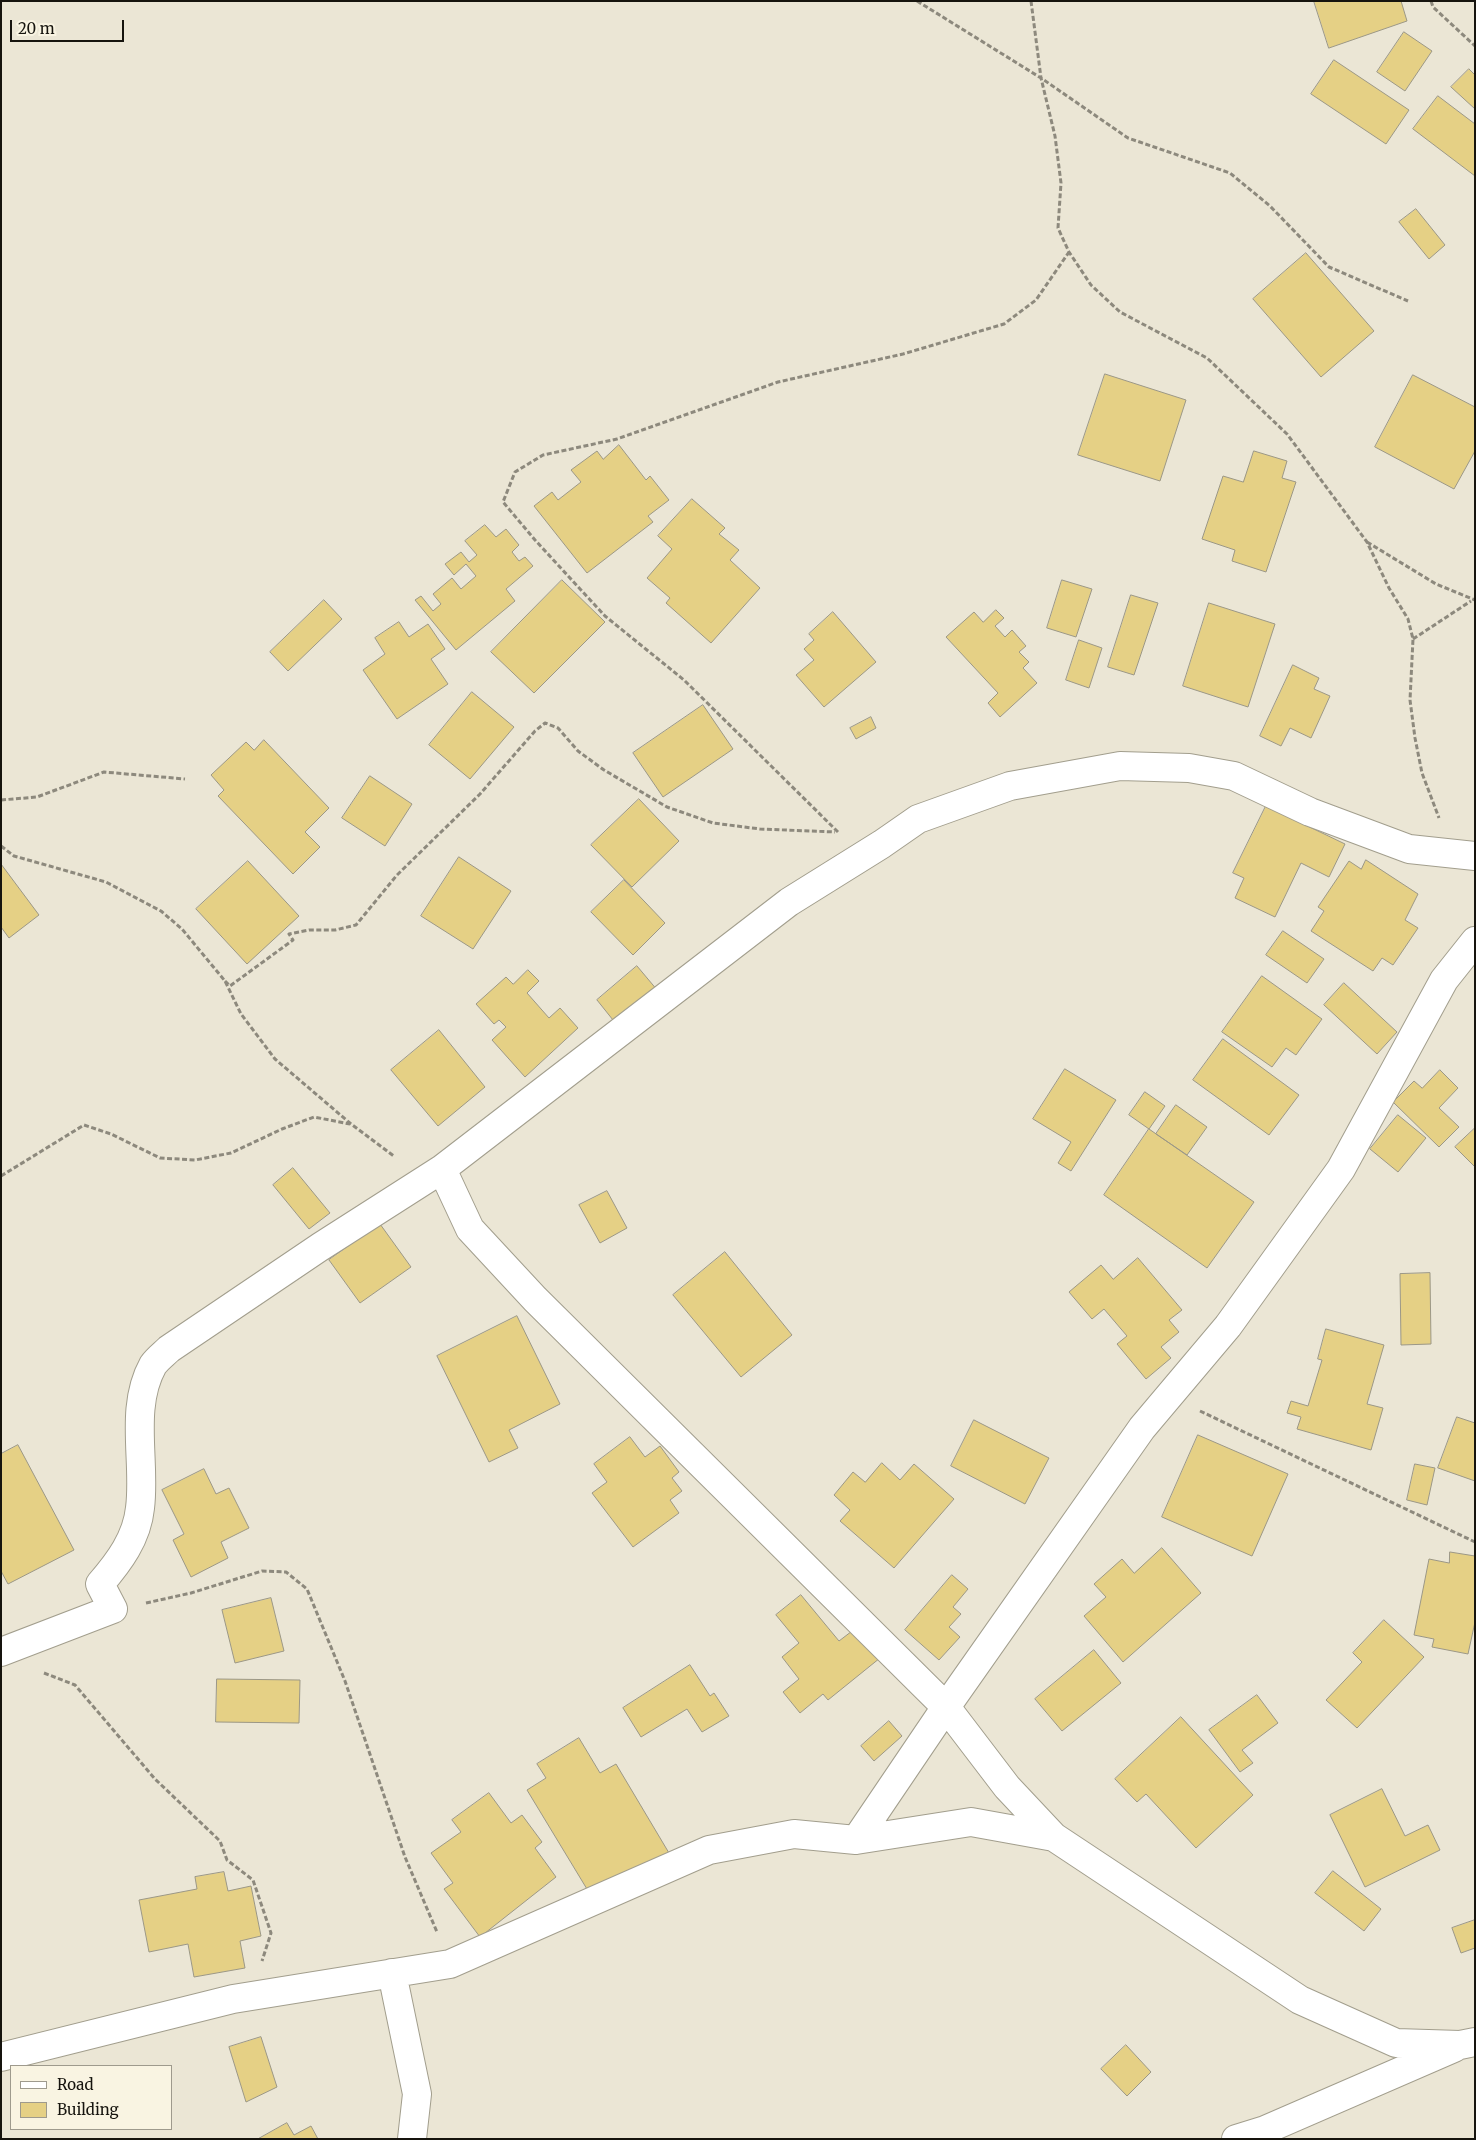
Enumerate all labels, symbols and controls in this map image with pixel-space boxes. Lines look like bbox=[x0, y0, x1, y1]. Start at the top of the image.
scale bar bbox=[12, 10, 126, 42]
text: 20 m bbox=[18, 19, 55, 38]
legend bbox=[10, 2065, 172, 2130]
text: Road bbox=[57, 2075, 93, 2094]
text: Building bbox=[57, 2100, 119, 2119]

